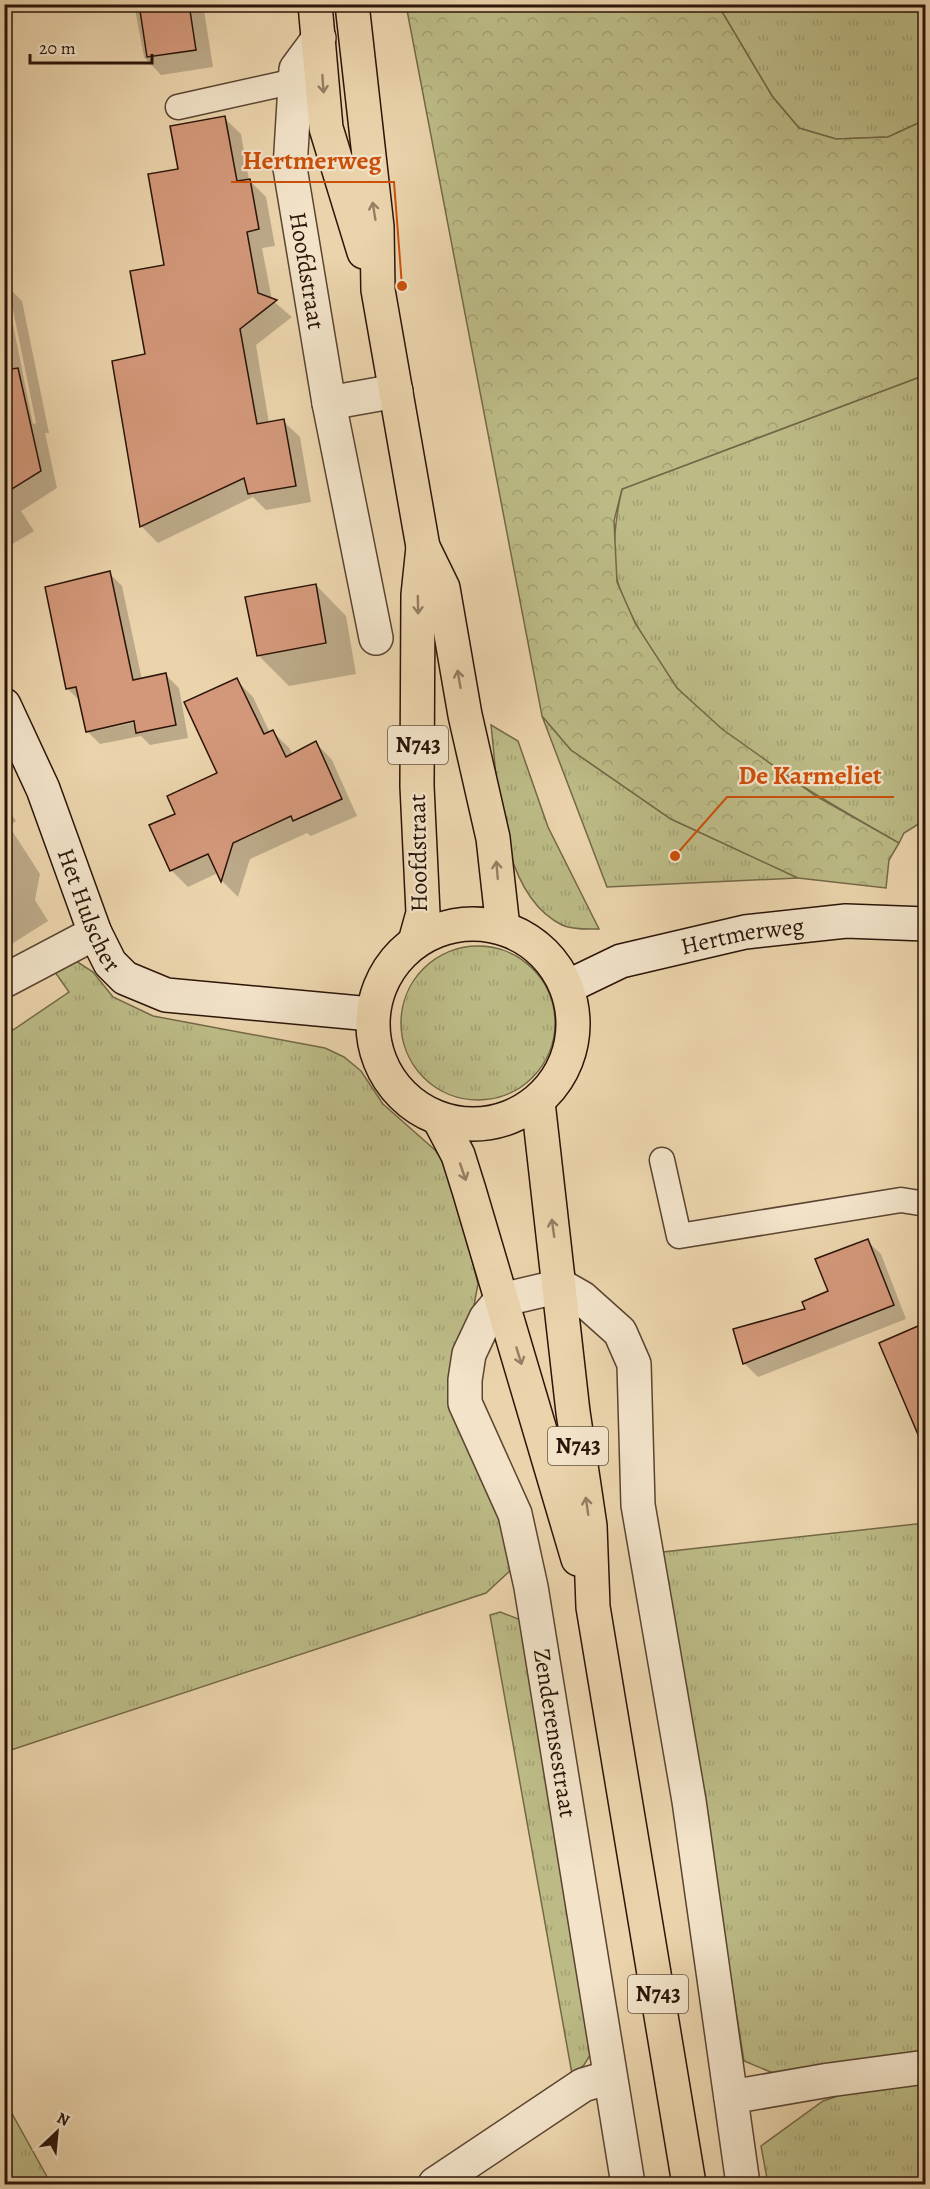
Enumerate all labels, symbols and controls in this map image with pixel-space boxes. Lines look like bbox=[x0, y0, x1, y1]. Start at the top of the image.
scale bar bbox=[30, 27, 152, 65]
text: 20 m bbox=[39, 36, 76, 60]
one-way arrow bbox=[318, 73, 329, 93]
callout: Hertmerweg bbox=[231, 138, 394, 182]
text: Hertmerweg bbox=[243, 143, 382, 178]
one-way arrow bbox=[369, 202, 380, 222]
street label: Hoofdstraat bbox=[282, 210, 333, 332]
one-way arrow bbox=[412, 595, 424, 615]
one-way arrow bbox=[453, 670, 464, 689]
road number: N743 bbox=[388, 726, 448, 764]
callout: De Karmeliet bbox=[727, 753, 894, 797]
text: De Karmeliet bbox=[738, 758, 882, 793]
street label: Hoofdstraat bbox=[401, 793, 435, 913]
street label: Het Hulscher bbox=[50, 844, 127, 980]
one-way arrow bbox=[491, 861, 502, 880]
street label: Hertmerweg bbox=[677, 910, 806, 963]
one-way arrow bbox=[459, 1162, 470, 1181]
one-way arrow bbox=[547, 1219, 558, 1239]
one-way arrow bbox=[514, 1346, 525, 1365]
road number: N743 bbox=[548, 1427, 608, 1465]
one-way arrow bbox=[582, 1497, 593, 1517]
street label: Zenderensestraat bbox=[526, 1646, 584, 1820]
road number: N743 bbox=[628, 1975, 688, 2013]
north arrow bbox=[27, 2102, 87, 2162]
text: N bbox=[53, 2107, 74, 2132]

